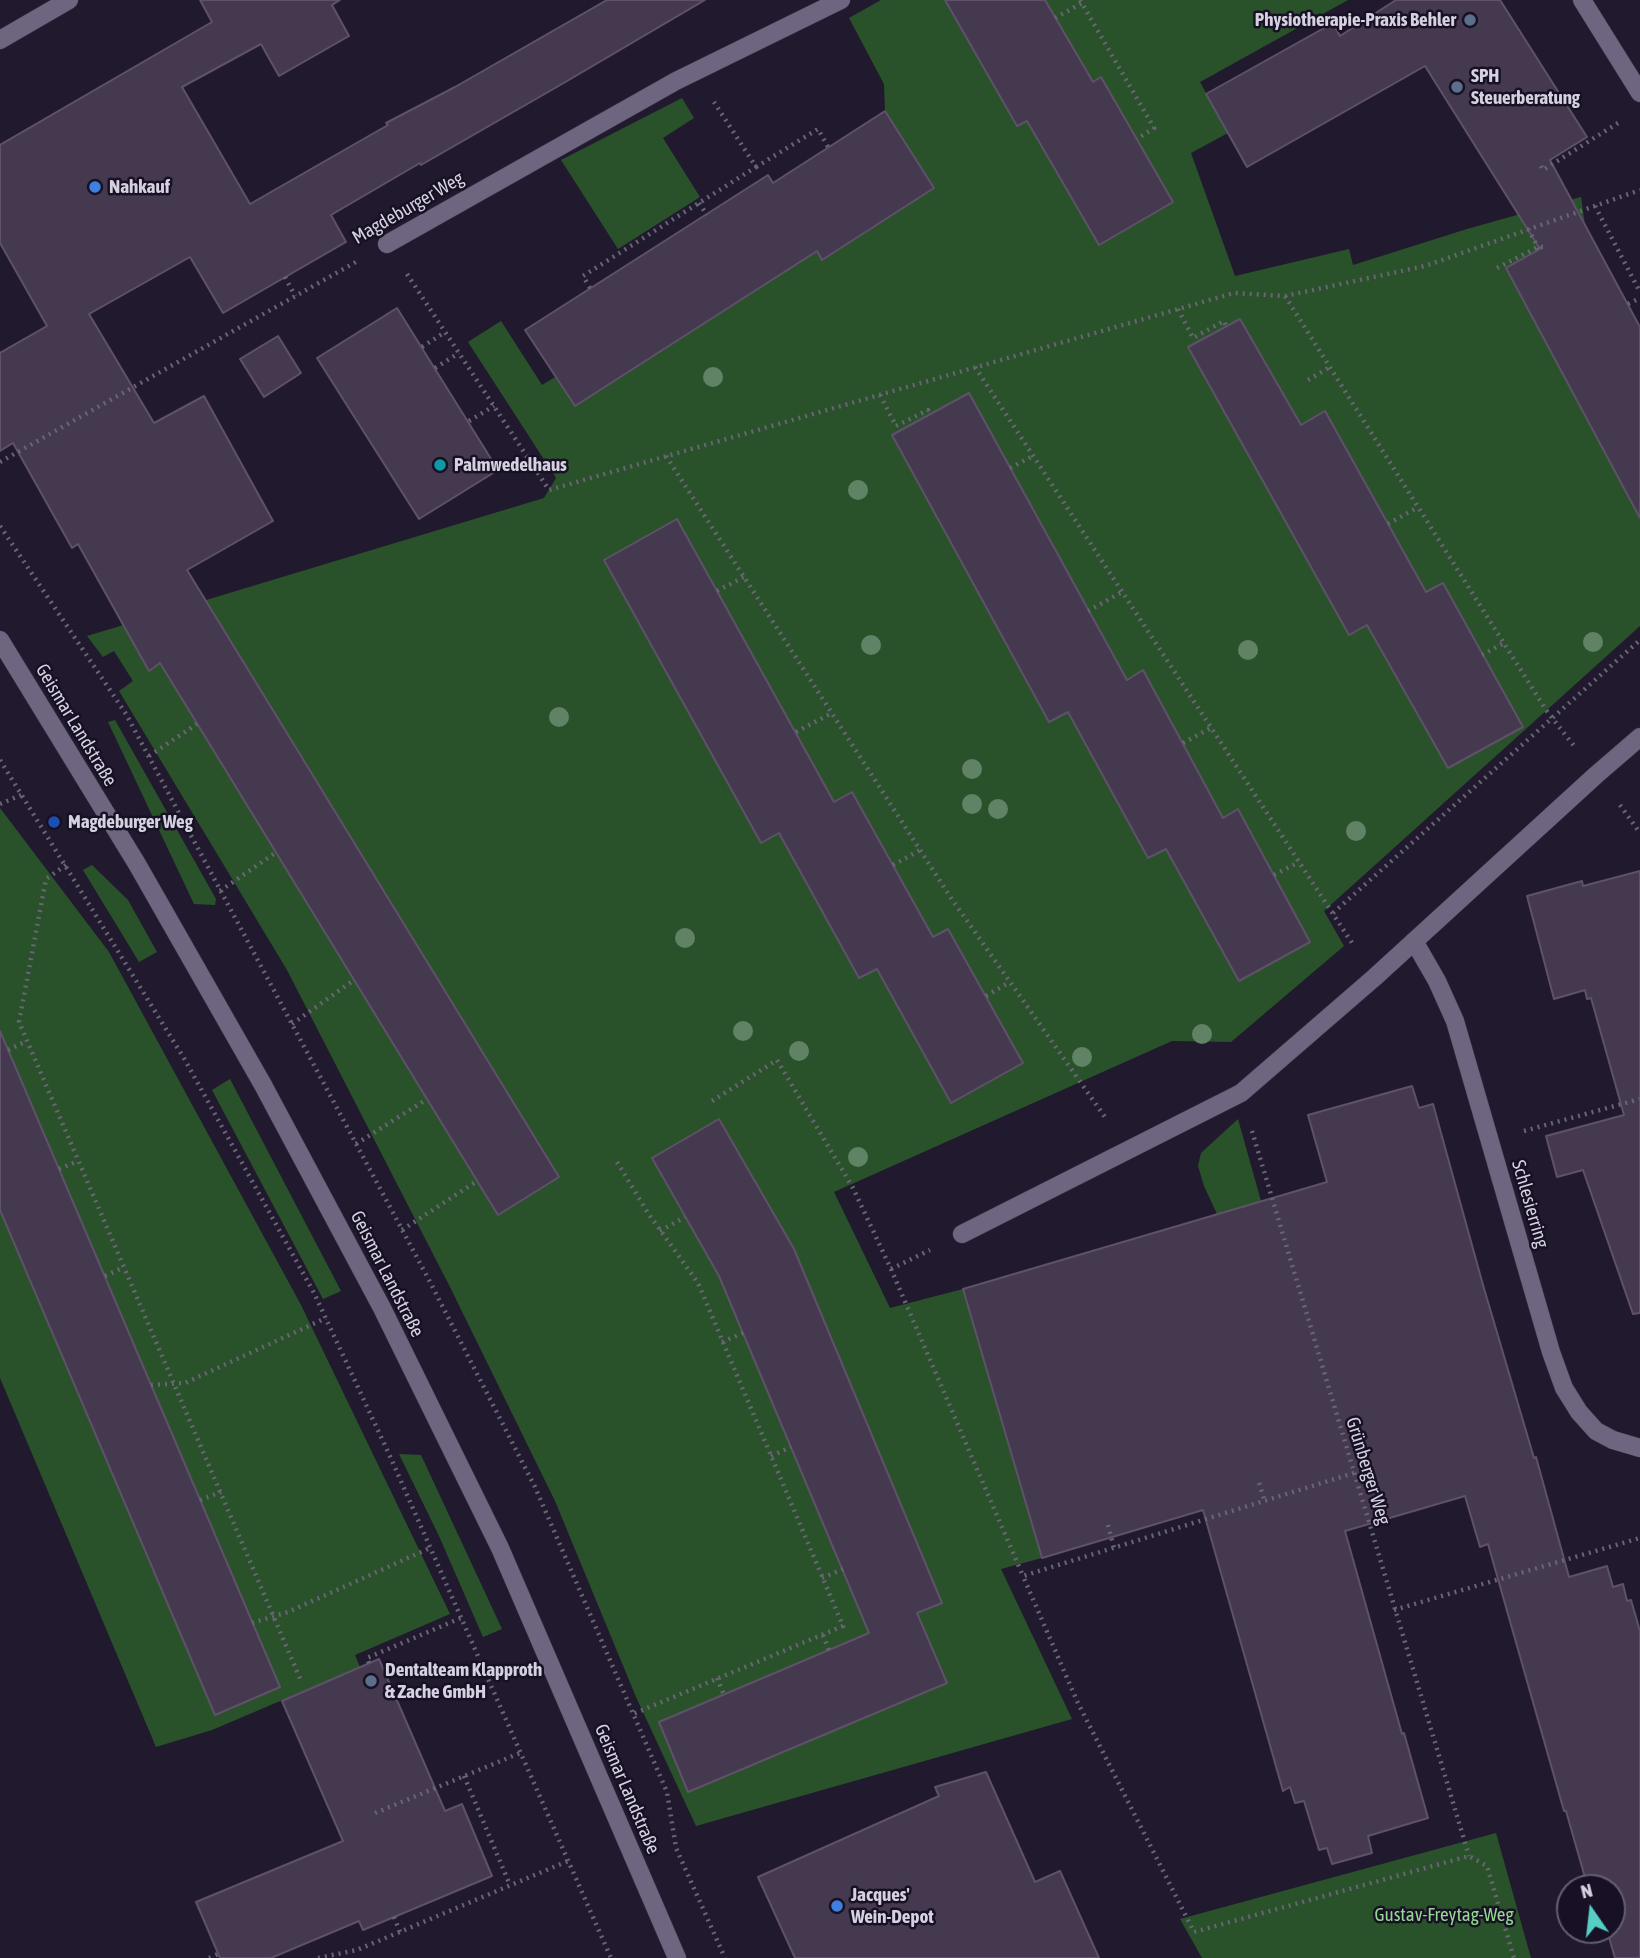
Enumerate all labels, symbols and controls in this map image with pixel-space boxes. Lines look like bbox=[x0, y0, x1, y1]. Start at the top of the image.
place label: Physiotherapie-Praxis Behler bbox=[1255, 9, 1456, 31]
marker: Physiotherapie-Praxis Behler bbox=[1462, 12, 1478, 28]
place label: SPH Steuerberatung bbox=[1471, 65, 1580, 109]
marker: SPH Steuerberatung bbox=[1449, 79, 1465, 95]
street label: Magdeburger Weg bbox=[348, 167, 468, 249]
place label: Nahkauf bbox=[109, 176, 170, 198]
marker: Nahkauf bbox=[87, 179, 103, 195]
place label: Palmwedelhaus bbox=[454, 454, 567, 476]
marker: Palmwedelhaus bbox=[432, 457, 448, 473]
street label: Geismar Landstraße bbox=[31, 660, 121, 790]
place label: Magdeburger Weg bbox=[68, 811, 193, 833]
marker: Magdeburger Weg bbox=[46, 814, 62, 830]
street label: Schlesierring bbox=[1507, 1157, 1553, 1251]
street label: Geismar Landstraße bbox=[345, 1207, 429, 1341]
street label: Grünberger Weg bbox=[1341, 1414, 1395, 1528]
place label: Dentalteam Klapproth & Zache GmbH bbox=[385, 1659, 542, 1703]
marker: Dentalteam Klapproth & Zache GmbH bbox=[363, 1673, 379, 1689]
street label: Geismar Landstraße bbox=[589, 1721, 665, 1857]
north arrow bbox=[1556, 1874, 1626, 1944]
text: N bbox=[1578, 1879, 1595, 1903]
place label: Jacques' Wein-Depot bbox=[851, 1884, 934, 1928]
marker: Jacques' Wein-Depot bbox=[829, 1898, 845, 1914]
park label: Gustav-Freytag-Weg bbox=[1374, 1904, 1514, 1926]

